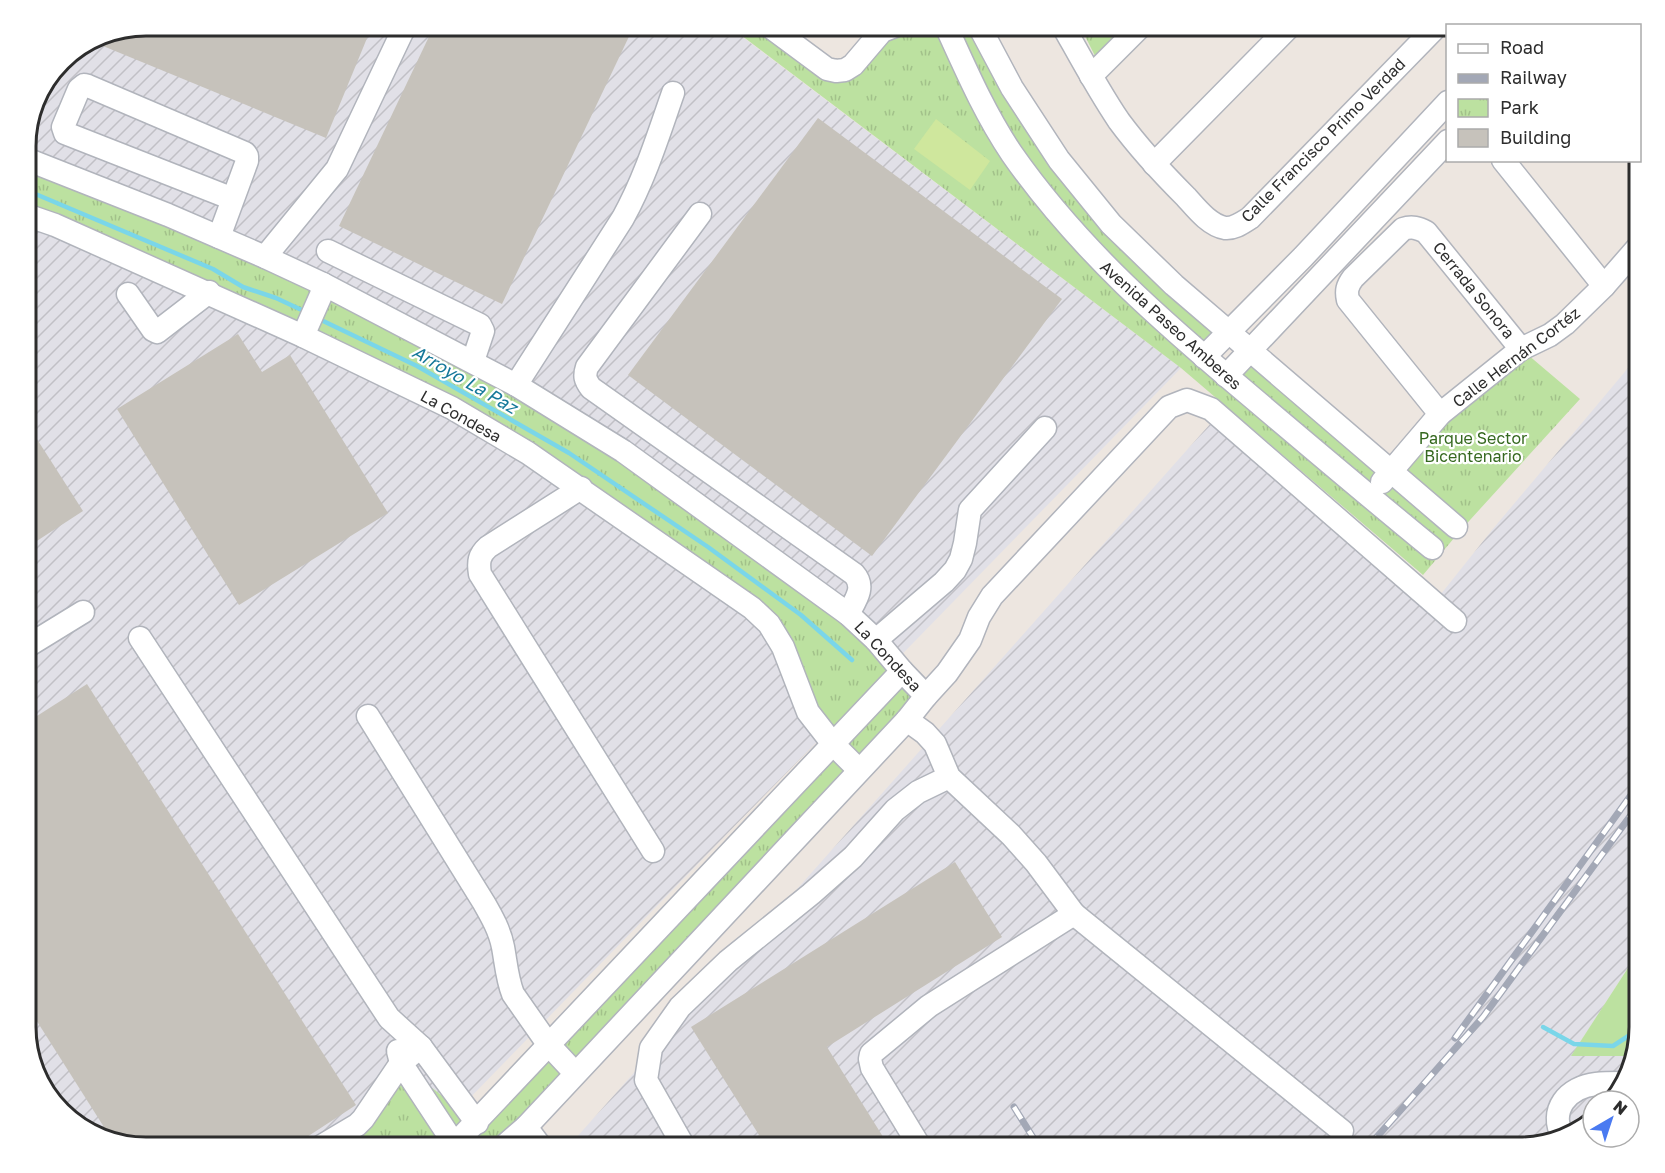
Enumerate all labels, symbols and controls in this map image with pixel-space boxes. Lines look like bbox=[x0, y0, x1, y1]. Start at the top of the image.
legend bbox=[1446, 24, 1641, 162]
text: Road bbox=[1500, 36, 1544, 58]
street label: Calle Francisco Primo Verdad bbox=[1237, 54, 1409, 226]
text: Railway bbox=[1500, 66, 1567, 88]
text: Park bbox=[1500, 96, 1539, 118]
text: Building bbox=[1500, 126, 1571, 148]
street label: Cerrada Sonora bbox=[1429, 238, 1519, 342]
street label: Avenida Paseo Amberes bbox=[1096, 256, 1246, 394]
street label: Calle Hernán Cortéz bbox=[1448, 303, 1584, 411]
water label: Arroyo La Paz bbox=[409, 340, 523, 419]
street label: La Condesa bbox=[417, 386, 505, 446]
park label: Parque Sector Bicentenario bbox=[1419, 428, 1527, 466]
street label: La Condesa bbox=[850, 617, 926, 695]
north arrow bbox=[1581, 1089, 1641, 1149]
text: N bbox=[1609, 1096, 1631, 1119]

